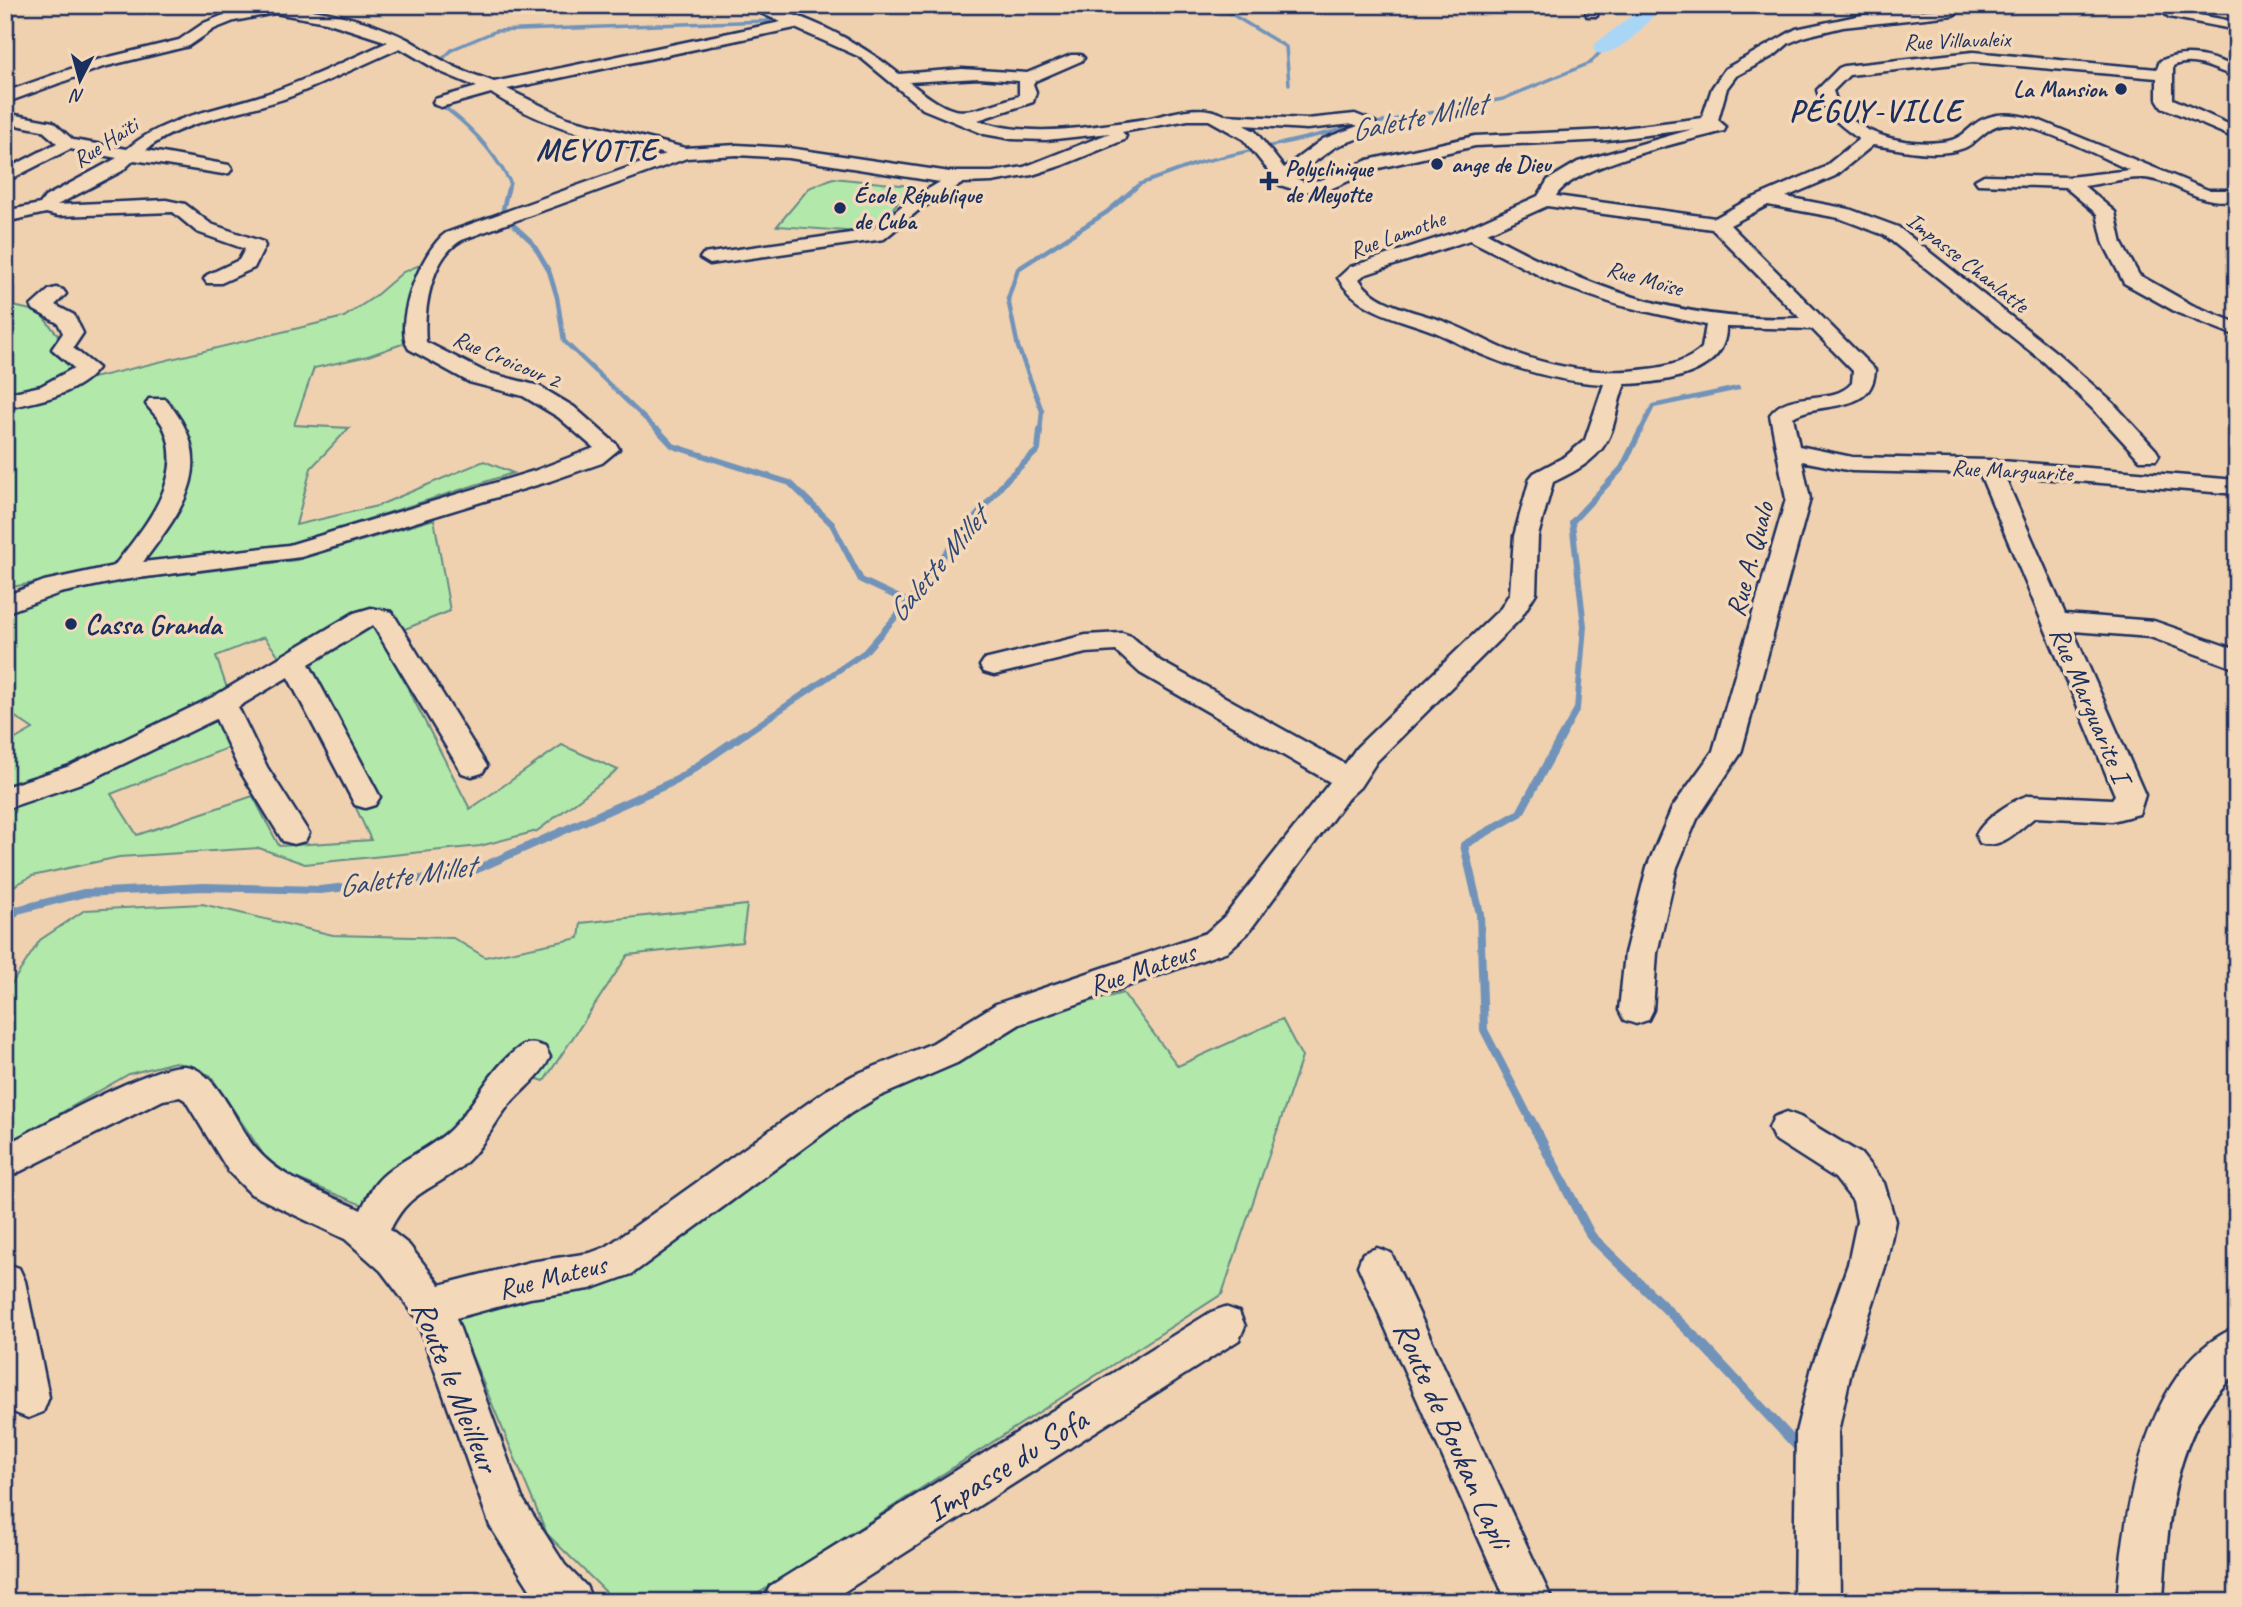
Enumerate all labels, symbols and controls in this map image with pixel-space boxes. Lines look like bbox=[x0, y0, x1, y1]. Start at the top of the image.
street label: Rue Villavaleix bbox=[1903, 24, 2013, 57]
north arrow bbox=[46, 46, 116, 116]
place label: La Mansion bbox=[2013, 75, 2108, 104]
marker: La Mansion bbox=[2113, 81, 2129, 97]
text: N bbox=[68, 83, 85, 108]
water label: Galette Millet bbox=[1347, 83, 1496, 150]
district label: PÉGUY-VILLE bbox=[1789, 92, 1965, 130]
street label: Rue Haïti bbox=[67, 109, 146, 174]
district label: MEYOTTE bbox=[536, 131, 660, 169]
place label: ange de Dieu bbox=[1451, 150, 1553, 179]
place label: Polyclinique de Meyotte bbox=[1285, 154, 1375, 209]
marker: ange de Dieu bbox=[1429, 156, 1445, 172]
marker: Polyclinique de Meyotte bbox=[1259, 171, 1279, 191]
place label: École République de Cuba bbox=[854, 181, 984, 236]
marker: École République de Cuba bbox=[832, 200, 848, 216]
street label: Rue Lamothe bbox=[1345, 203, 1450, 265]
street label: Impasse Chanlatte bbox=[1901, 206, 2036, 320]
street label: Rue Moïse bbox=[1604, 254, 1688, 304]
street label: Rue Croicour 2 bbox=[449, 324, 566, 396]
street label: Rue Marguarite bbox=[1951, 453, 2075, 488]
water label: Galette Millet bbox=[878, 495, 1000, 630]
street label: Rue A. Qualo bbox=[1717, 496, 1782, 620]
place label: Cassa Granda bbox=[85, 607, 224, 642]
marker: Cassa Granda bbox=[63, 616, 79, 632]
street label: Rue Marguarite I bbox=[2042, 621, 2141, 792]
water label: Galette Millet bbox=[335, 845, 483, 905]
street label: Rue Mateus bbox=[1084, 933, 1202, 1003]
street label: Rue Mateus bbox=[494, 1246, 612, 1307]
street label: Route le Meilleur bbox=[403, 1294, 510, 1480]
street label: Route de Boukan Lapli bbox=[1384, 1314, 1524, 1558]
street label: Impasse du Sofa bbox=[918, 1398, 1097, 1531]

